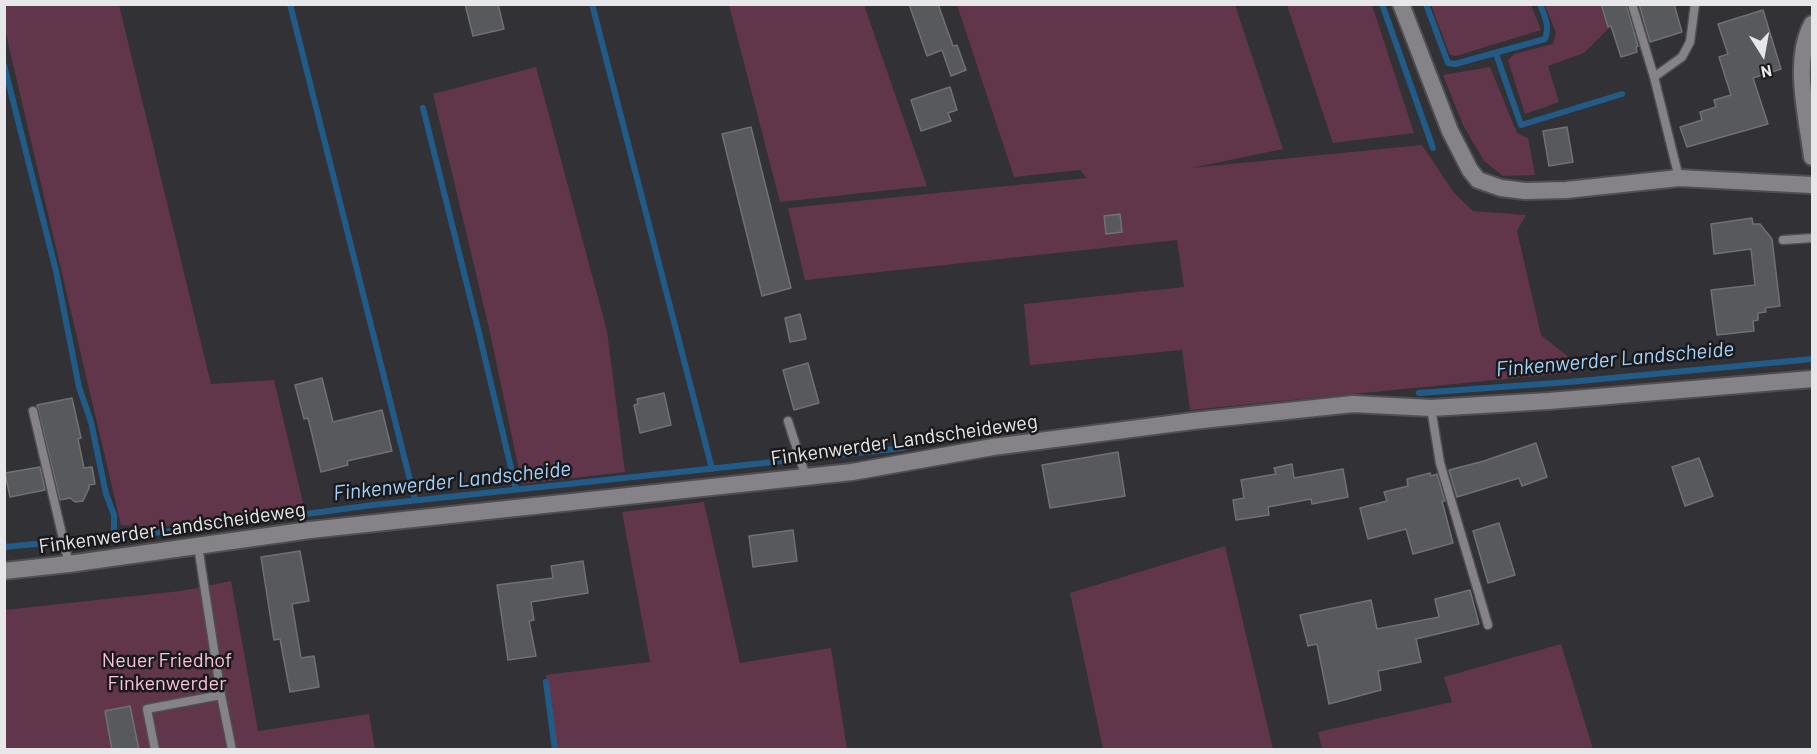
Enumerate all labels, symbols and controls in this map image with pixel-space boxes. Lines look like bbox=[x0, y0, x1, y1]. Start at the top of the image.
north arrow bbox=[1733, 24, 1793, 84]
text: N bbox=[1760, 62, 1774, 82]
water label: Finkenwerder Landscheide bbox=[1495, 336, 1735, 382]
street label: Finkenwerder Landscheideweg bbox=[769, 409, 1039, 471]
water label: Finkenwerder Landscheide bbox=[332, 456, 572, 506]
street label: Finkenwerder Landscheideweg bbox=[37, 497, 307, 559]
park label: Neuer Friedhof Finkenwerder bbox=[102, 648, 232, 695]

